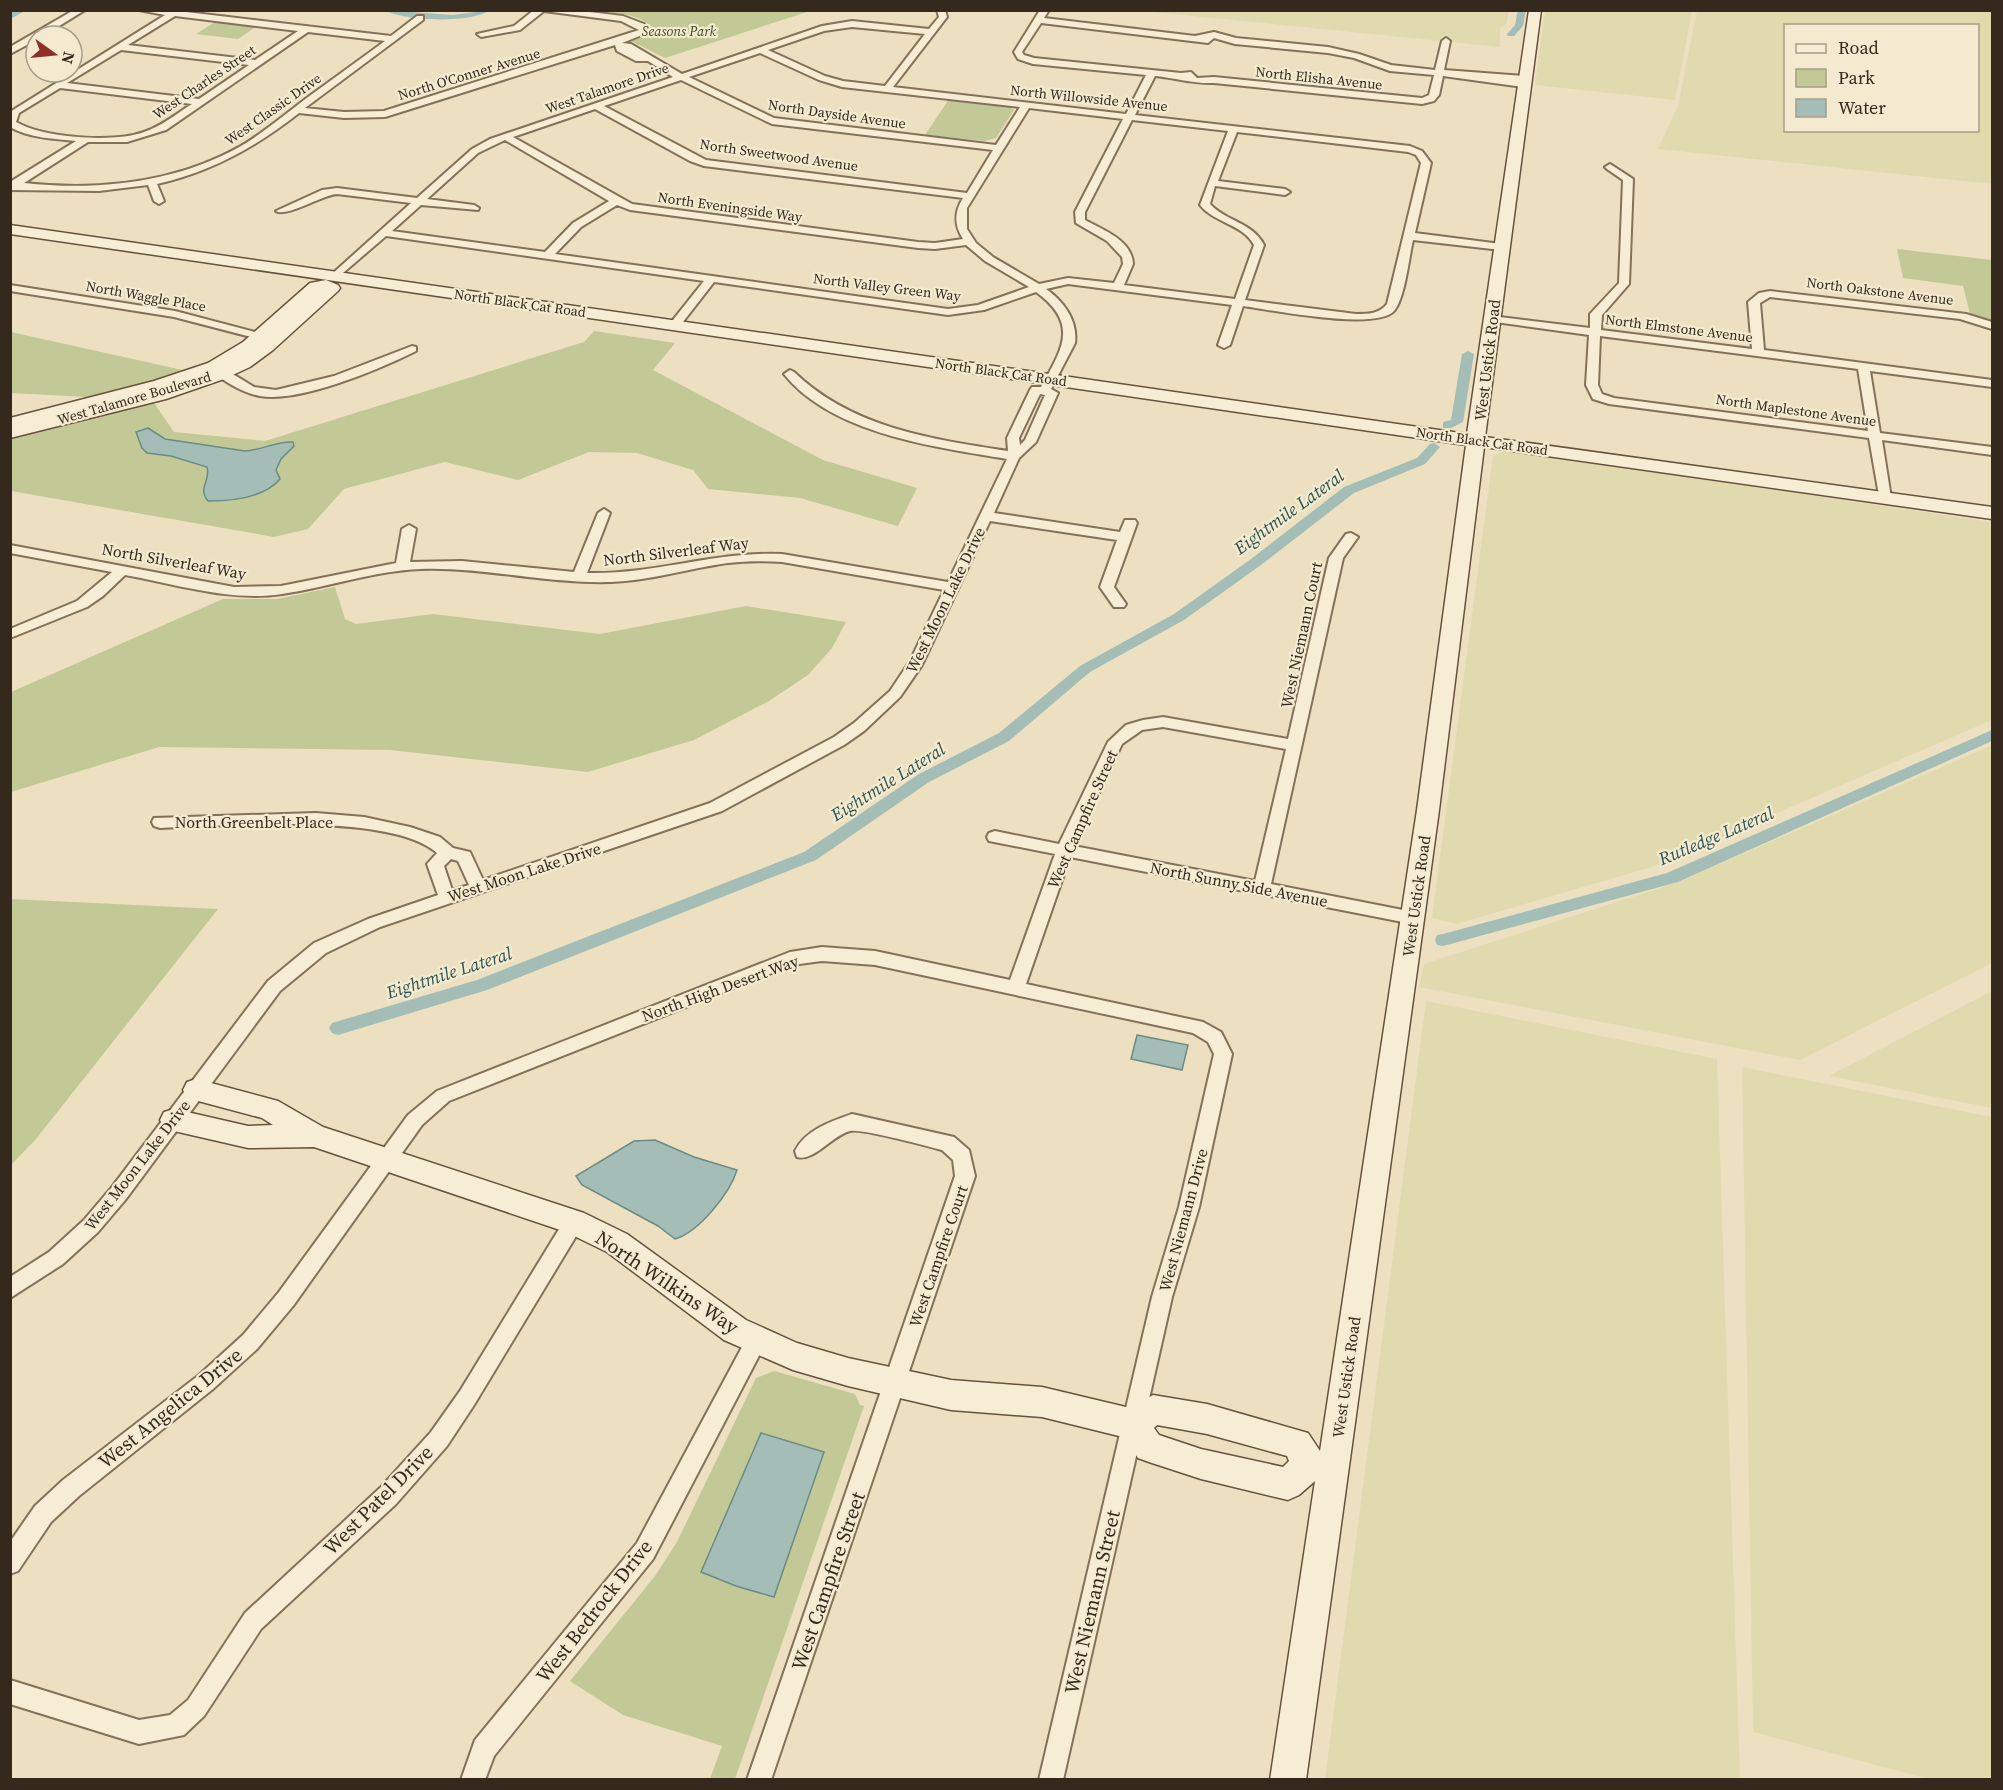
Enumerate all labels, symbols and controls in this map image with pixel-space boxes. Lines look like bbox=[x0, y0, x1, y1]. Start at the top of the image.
park label: Seasons Park bbox=[642, 21, 717, 41]
north arrow bbox=[24, 24, 84, 84]
legend bbox=[1784, 24, 1979, 132]
text: Road bbox=[1838, 35, 1879, 60]
street label: West Charles Street bbox=[148, 40, 260, 124]
street label: North O'Conner Avenue bbox=[395, 43, 543, 105]
text: N bbox=[56, 49, 81, 67]
street label: West Talamore Drive bbox=[542, 57, 672, 119]
street label: North Elisha Avenue bbox=[1254, 61, 1384, 95]
text: Park bbox=[1838, 65, 1875, 90]
street label: West Classic Drive bbox=[221, 68, 325, 150]
street label: North Willowside Avenue bbox=[1009, 80, 1169, 116]
street label: North Dayside Avenue bbox=[767, 94, 907, 134]
text: Water bbox=[1838, 95, 1886, 120]
street label: North Sweetwood Avenue bbox=[699, 134, 859, 176]
street label: North Eveningside Way bbox=[657, 187, 804, 227]
street label: North Valley Green Way bbox=[812, 268, 963, 306]
street label: North Oakstone Avenue bbox=[1805, 272, 1955, 310]
street label: North Waggle Place bbox=[84, 276, 208, 316]
street label: North Black Cat Road bbox=[453, 284, 587, 322]
street label: West Ustick Road bbox=[1469, 298, 1505, 422]
street label: North Elmstone Avenue bbox=[1604, 309, 1754, 347]
street label: North Black Cat Road bbox=[934, 353, 1068, 391]
street label: West Talamore Boulevard bbox=[55, 366, 213, 430]
street label: North Maplestone Avenue bbox=[1714, 389, 1878, 431]
street label: North Black Cat Road bbox=[1415, 422, 1549, 460]
water label: Eightmile Lateral bbox=[1228, 463, 1349, 561]
street label: West Moon Lake Drive bbox=[900, 523, 990, 677]
street label: North Silverleaf Way bbox=[602, 531, 751, 571]
street label: North Silverleaf Way bbox=[100, 537, 249, 585]
street label: West Niemann Court bbox=[1275, 559, 1327, 710]
water label: Eightmile Lateral bbox=[825, 736, 950, 827]
street label: West Campfire Street bbox=[1042, 746, 1123, 892]
water label: Rutledge Lateral bbox=[1653, 800, 1777, 871]
street label: North Greenbelt Place bbox=[175, 811, 333, 833]
street label: West Ustick Road bbox=[1397, 834, 1435, 958]
street label: West Moon Lake Drive bbox=[445, 837, 603, 907]
street label: North Sunny Side Avenue bbox=[1148, 856, 1330, 912]
water label: Eightmile Lateral bbox=[382, 940, 515, 1005]
street label: North High Desert Way bbox=[639, 949, 802, 1027]
street label: West Moon Lake Drive bbox=[79, 1095, 195, 1235]
street label: West Niemann Drive bbox=[1153, 1146, 1213, 1294]
street label: West Campfire Court bbox=[903, 1181, 973, 1330]
street label: North Wilkins Way bbox=[590, 1224, 745, 1341]
street label: West Ustick Road bbox=[1327, 1315, 1365, 1439]
street label: West Angelica Drive bbox=[92, 1341, 248, 1475]
street label: West Patel Drive bbox=[317, 1439, 439, 1561]
street label: West Campfire Street bbox=[784, 1488, 872, 1674]
street label: West Niemann Street bbox=[1057, 1507, 1127, 1696]
street label: West Bedrock Drive bbox=[529, 1534, 659, 1688]

